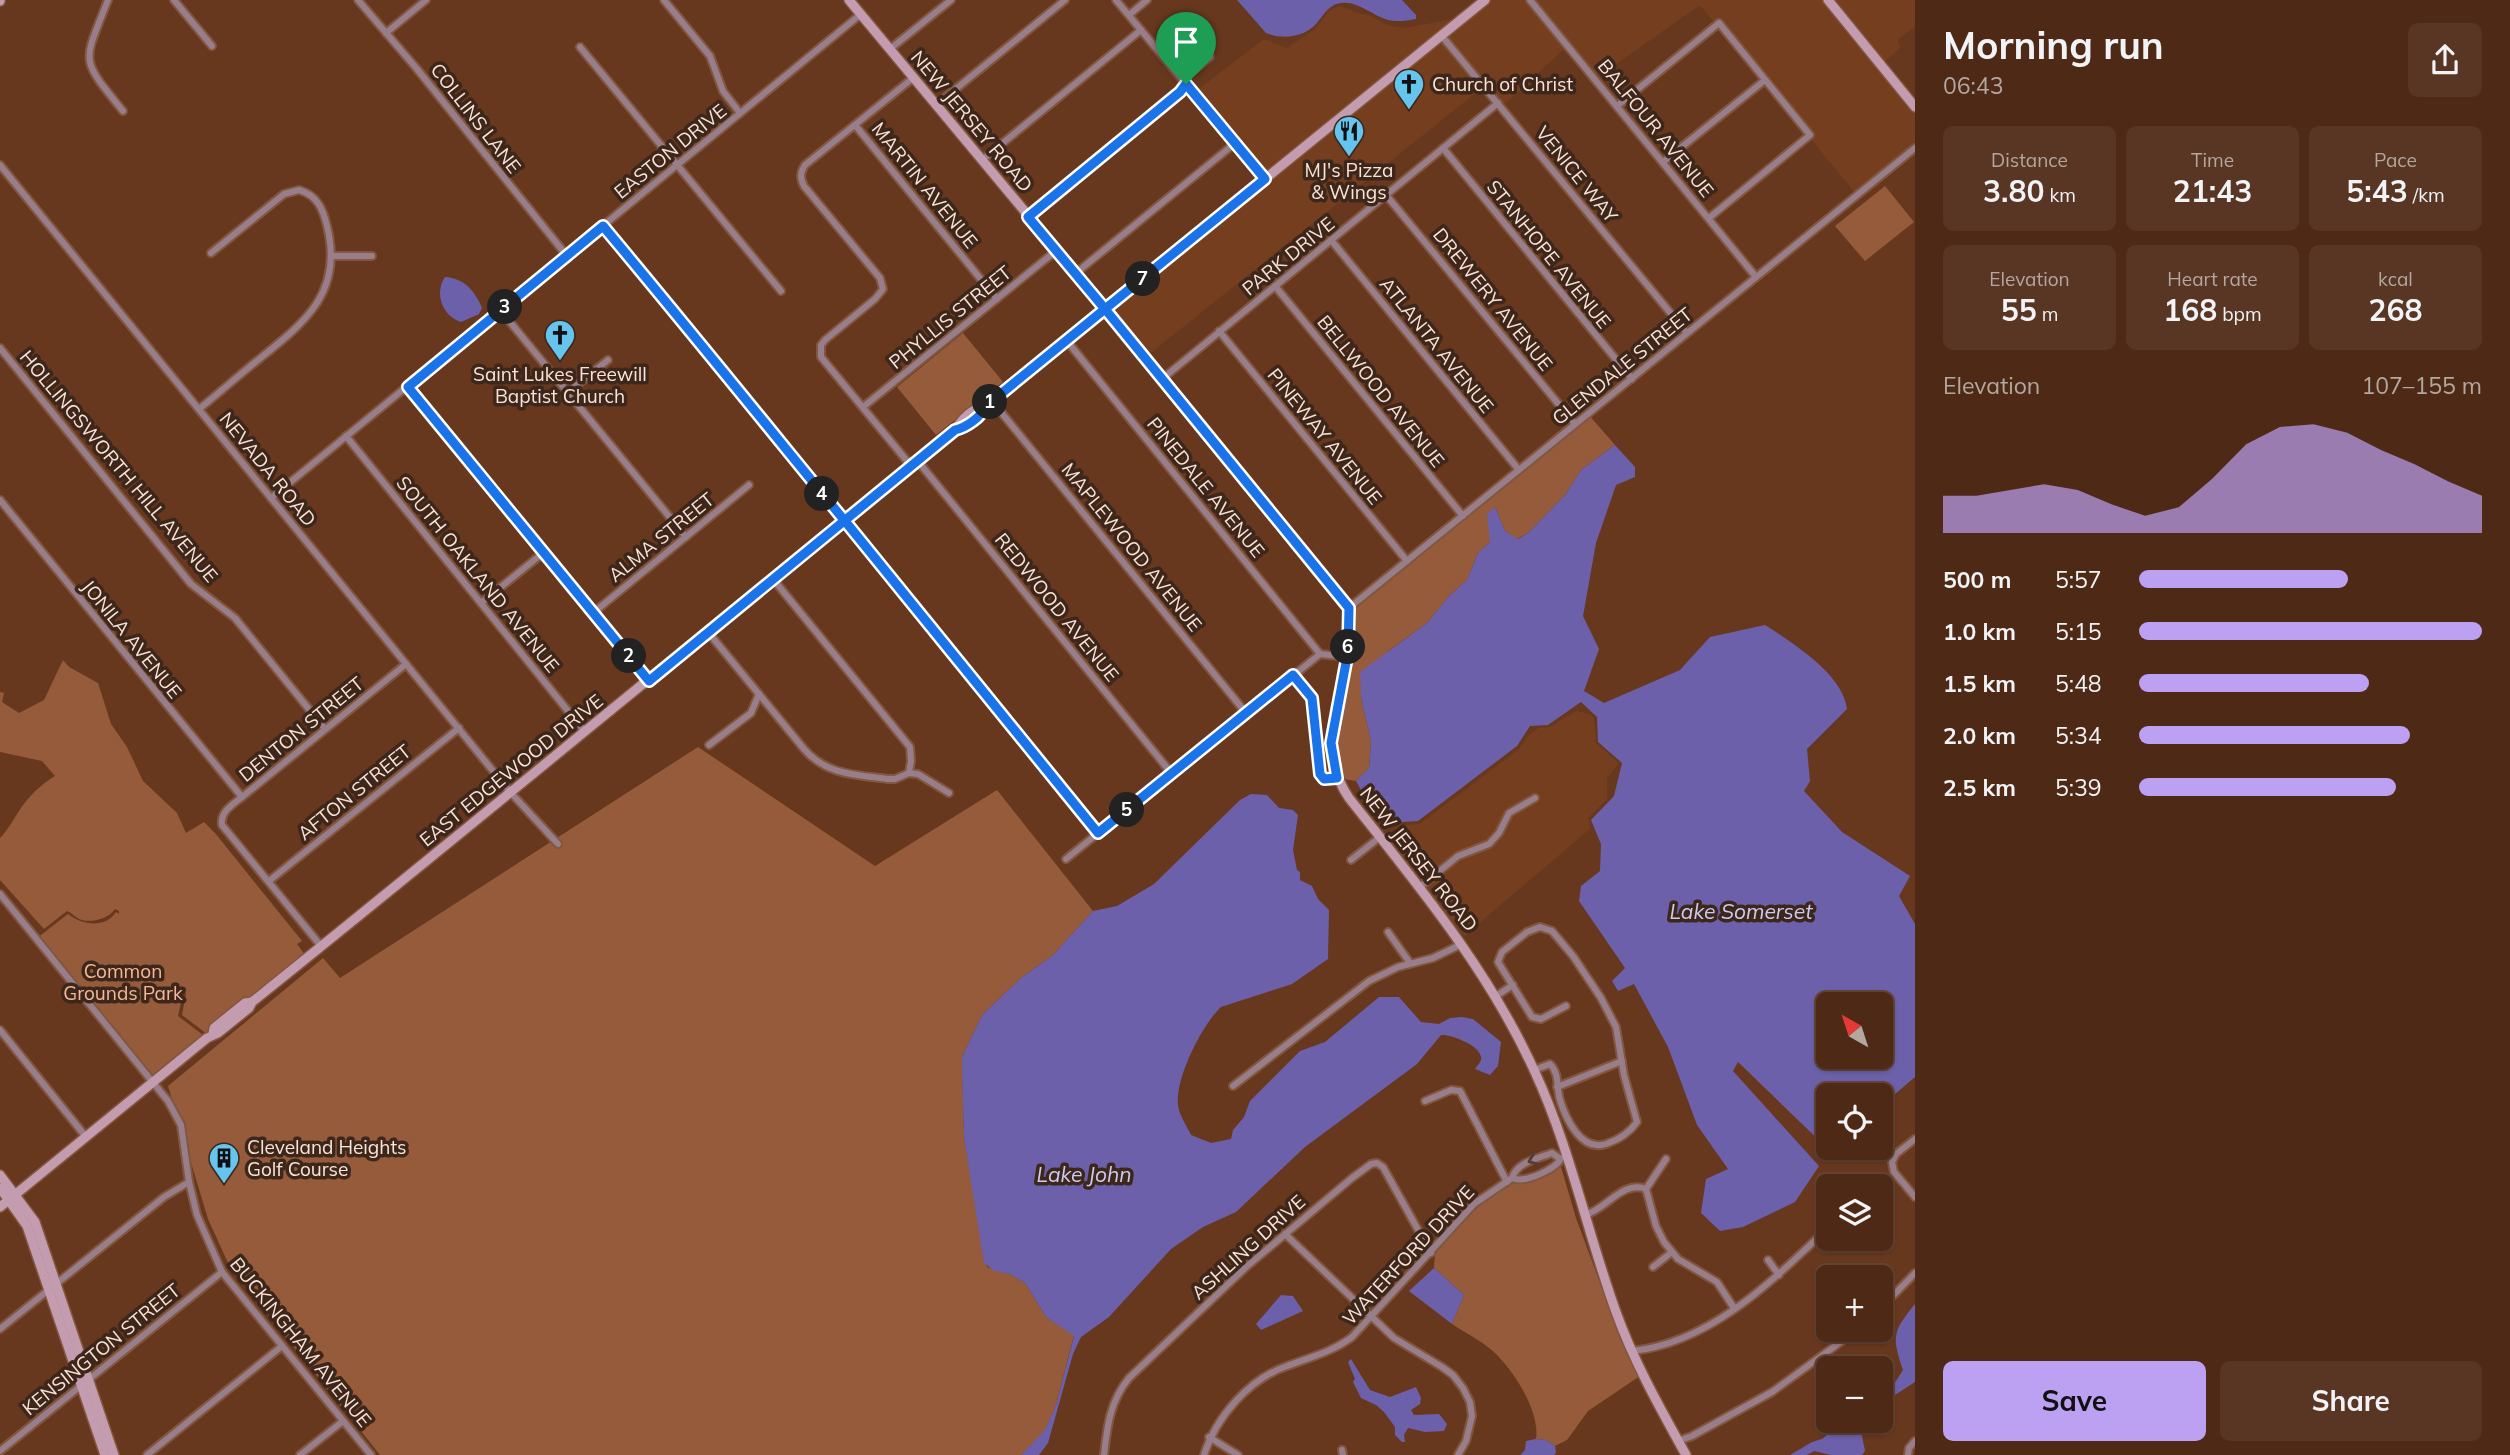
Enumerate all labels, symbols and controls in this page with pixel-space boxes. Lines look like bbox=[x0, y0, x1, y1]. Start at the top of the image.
pin bbox=[1156, 12.0, 1216, 84]
text: Morning run bbox=[1943, 21, 2164, 69]
icon: arrive bbox=[1167, 23, 1205, 61]
button: share bbox=[2408, 23, 2482, 97]
street label: NEW JERSEY ROAD bbox=[906, 46, 1038, 196]
street label: BALFOUR AVENUE bbox=[1593, 54, 1719, 202]
street label: COLLINS LANE bbox=[426, 58, 526, 178]
church icon: Church of Christ bbox=[1392, 67, 1426, 111]
text: 06:43 bbox=[1943, 71, 2003, 100]
place label: Church of Christ bbox=[1432, 72, 1573, 96]
street label: EASTON DRIVE bbox=[609, 98, 731, 204]
restaurant icon: MJ's Pizza & Wings bbox=[1332, 114, 1366, 158]
street label: MARTIN AVENUE bbox=[867, 117, 983, 253]
street label: VENICE WAY bbox=[1531, 121, 1623, 227]
text: Distance bbox=[1991, 148, 2068, 172]
text: Time bbox=[2191, 148, 2234, 172]
text: Pace bbox=[2374, 148, 2417, 172]
place label: MJ's Pizza & Wings bbox=[1304, 158, 1394, 204]
text: 3.80 bbox=[1983, 172, 2045, 210]
text: 21:43 bbox=[2173, 172, 2252, 210]
text: 5:43 bbox=[2346, 172, 2408, 210]
street label: STANHOPE AVENUE bbox=[1482, 175, 1616, 333]
text: km bbox=[2045, 183, 2076, 207]
text: /km bbox=[2408, 183, 2445, 207]
street label: PARK DRIVE bbox=[1237, 211, 1339, 301]
street label: DREWERY AVENUE bbox=[1428, 223, 1558, 375]
street label: PHYLLIS STREET bbox=[884, 260, 1017, 374]
pin: 7 bbox=[1126, 262, 1160, 296]
text: 7 bbox=[1137, 266, 1148, 290]
text: Elevation bbox=[1989, 267, 2070, 291]
text: Heart rate bbox=[2167, 267, 2258, 291]
text: kcal bbox=[2378, 267, 2413, 291]
street label: ATLANTA AVENUE bbox=[1375, 272, 1499, 418]
pin: 3 bbox=[488, 290, 522, 324]
text: 55 bbox=[2001, 291, 2037, 329]
text: 168 bbox=[2163, 291, 2217, 329]
text: 268 bbox=[2369, 291, 2423, 329]
text: 3 bbox=[499, 294, 510, 318]
street label: GLENDALE STREET bbox=[1547, 302, 1697, 430]
text: m bbox=[2037, 302, 2058, 326]
text: bpm bbox=[2217, 302, 2262, 326]
street label: BELLWOOD AVENUE bbox=[1312, 310, 1450, 472]
church icon: Saint Lukes Freewill Baptist Church bbox=[543, 318, 577, 362]
street label: HOLLINGSWORTH HILL AVENUE bbox=[15, 345, 223, 587]
place label: Saint Lukes Freewill Baptist Church bbox=[473, 362, 647, 408]
street label: PINEWAY AVENUE bbox=[1263, 363, 1387, 509]
text: Elevation bbox=[1943, 371, 2040, 400]
text: 107–155 m bbox=[2361, 371, 2482, 400]
pin: 1 bbox=[972, 384, 1007, 420]
text: 1 bbox=[984, 389, 995, 413]
street label: NEVADA ROAD bbox=[215, 407, 321, 531]
street label: PINEDALE AVENUE bbox=[1142, 412, 1270, 562]
street label: MAPLEWOOD AVENUE bbox=[1057, 458, 1207, 636]
street label: SOUTH OAKLAND AVENUE bbox=[391, 471, 565, 677]
pin: 4 bbox=[804, 476, 840, 512]
text: 4 bbox=[816, 481, 827, 505]
street label: ALMA STREET bbox=[603, 487, 719, 587]
street label: REDWOOD AVENUE bbox=[990, 528, 1124, 686]
text: 500 m bbox=[1943, 565, 2011, 594]
text: 5:57 bbox=[2055, 565, 2102, 594]
street label: JONILA AVENUE bbox=[77, 575, 187, 703]
text: 1.0 km bbox=[1943, 617, 2016, 646]
text: 5:15 bbox=[2055, 617, 2102, 646]
pin: 6 bbox=[1330, 630, 1366, 664]
text: 6 bbox=[1342, 634, 1353, 658]
pin: 2 bbox=[612, 638, 646, 674]
text: 2 bbox=[623, 643, 634, 667]
text: 1.5 km bbox=[1943, 669, 2016, 698]
text: 5:48 bbox=[2055, 669, 2102, 698]
street label: DENTON STREET bbox=[234, 671, 369, 787]
street label: EAST EDGEWOOD DRIVE bbox=[414, 689, 608, 851]
text: 2.0 km bbox=[1943, 721, 2016, 750]
text: 5:34 bbox=[2055, 721, 2102, 750]
street label: AFTON STREET bbox=[292, 739, 416, 845]
text: 2.5 km bbox=[1943, 773, 2016, 802]
text: 5:39 bbox=[2055, 773, 2102, 802]
street label: NEW JERSEY ROAD bbox=[1355, 782, 1483, 936]
pin: 5 bbox=[1110, 792, 1144, 828]
text: 5 bbox=[1121, 797, 1132, 821]
water label: Lake Somerset bbox=[1669, 898, 1813, 924]
park label: Common Grounds Park bbox=[63, 959, 183, 1005]
north arrow bbox=[1816, 992, 1894, 1069]
map controls bbox=[1816, 992, 1893, 1433]
button: locate bbox=[1816, 1083, 1893, 1160]
place label: Cleveland Heights Golf Course bbox=[247, 1135, 407, 1181]
building icon: Cleveland Heights Golf Course bbox=[207, 1141, 241, 1185]
one-way arrow bbox=[1528, 1152, 1540, 1166]
water label: Lake John bbox=[1036, 1161, 1132, 1187]
button: layers bbox=[1816, 1174, 1893, 1251]
street label: WATERFORD DRIVE bbox=[1337, 1180, 1479, 1330]
street label: ASHLING DRIVE bbox=[1186, 1189, 1310, 1305]
street label: BUCKINGHAM AVENUE bbox=[225, 1252, 377, 1432]
button: + bbox=[1816, 1265, 1893, 1342]
street label: KENSINGTON STREET bbox=[17, 1278, 185, 1420]
button: − bbox=[1816, 1356, 1893, 1433]
button: Save bbox=[1943, 1361, 2206, 1441]
button: Share bbox=[2220, 1361, 2482, 1441]

